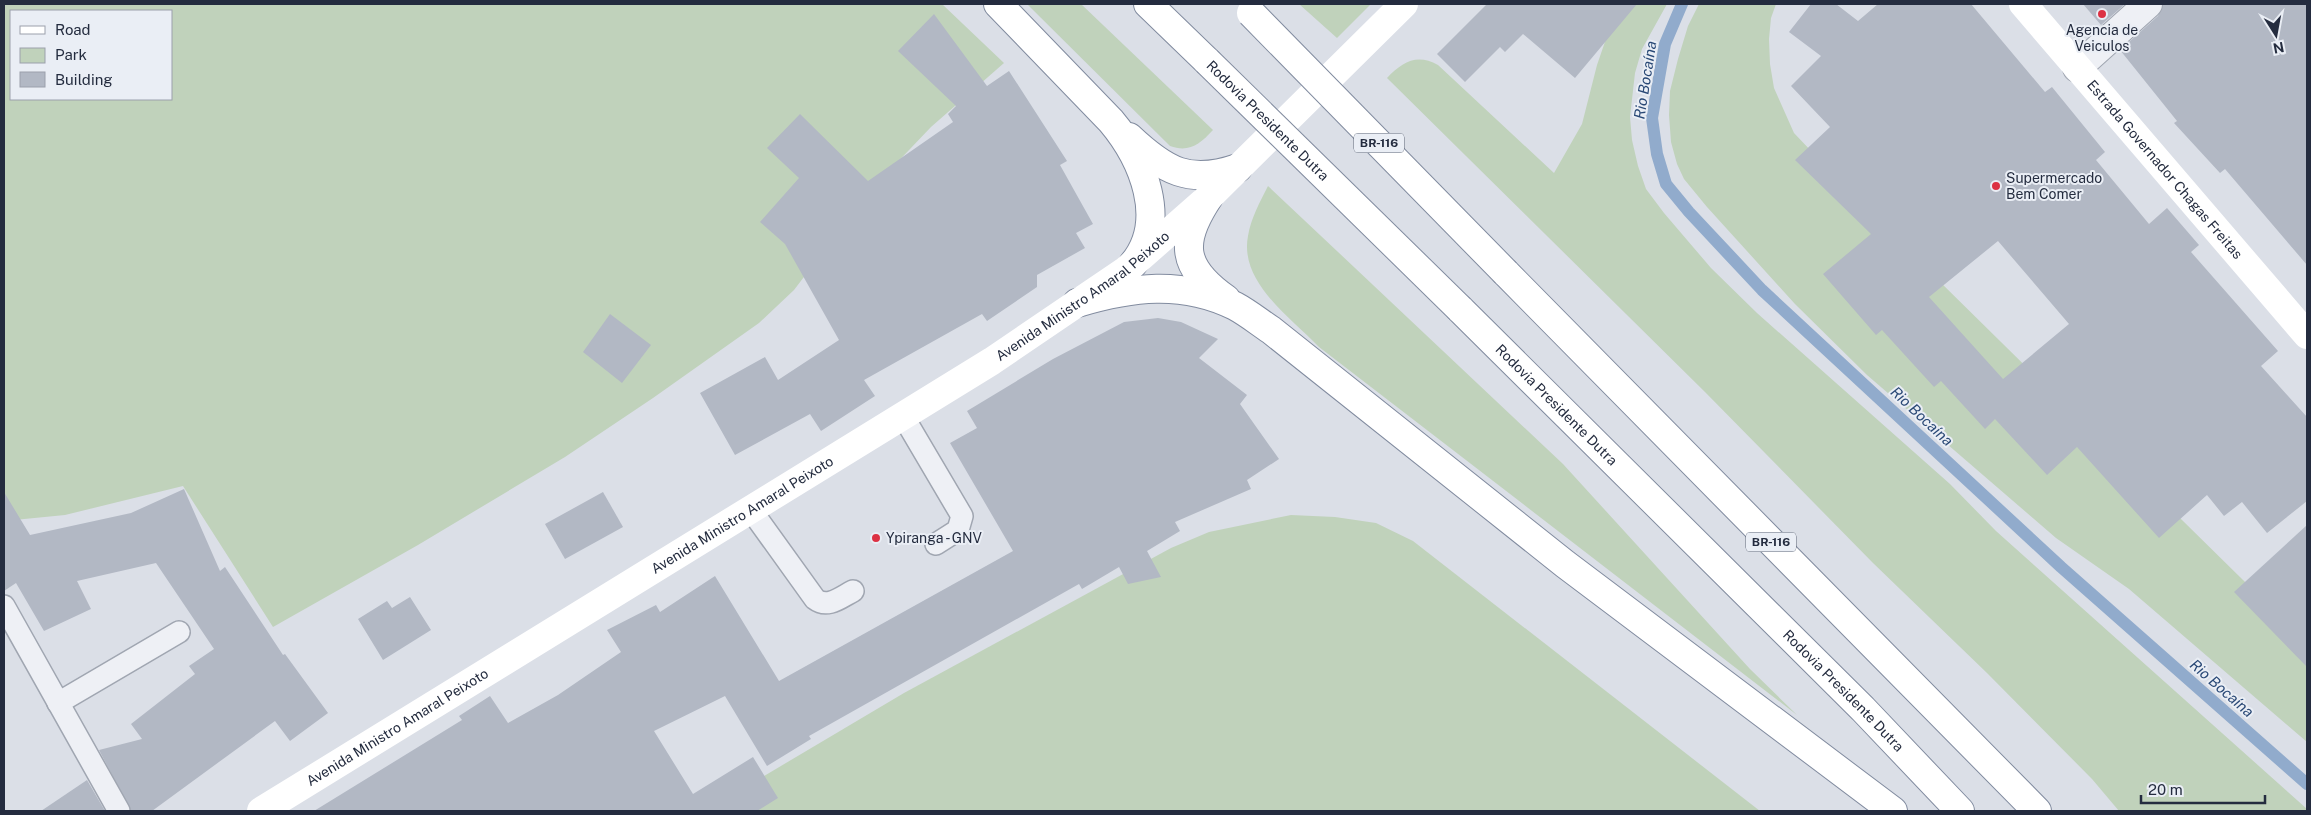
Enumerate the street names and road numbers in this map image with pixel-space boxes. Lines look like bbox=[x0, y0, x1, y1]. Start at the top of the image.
street label: Rodovia Presidente Dutra bbox=[1203, 57, 1332, 184]
street label: Estrada Governador Chagas Freitas bbox=[2084, 77, 2246, 262]
road number: BR-116 bbox=[1354, 134, 1404, 152]
street label: Avenida Ministro Amaral Peixoto bbox=[993, 228, 1173, 364]
street label: Rodovia Presidente Dutra bbox=[1492, 341, 1621, 468]
street label: Avenida Ministro Amaral Peixoto bbox=[648, 453, 836, 577]
road number: BR-116 bbox=[1746, 532, 1796, 552]
street label: Rodovia Presidente Dutra bbox=[1780, 626, 1907, 755]
street label: Avenida Ministro Amaral Peixoto bbox=[303, 665, 491, 789]

